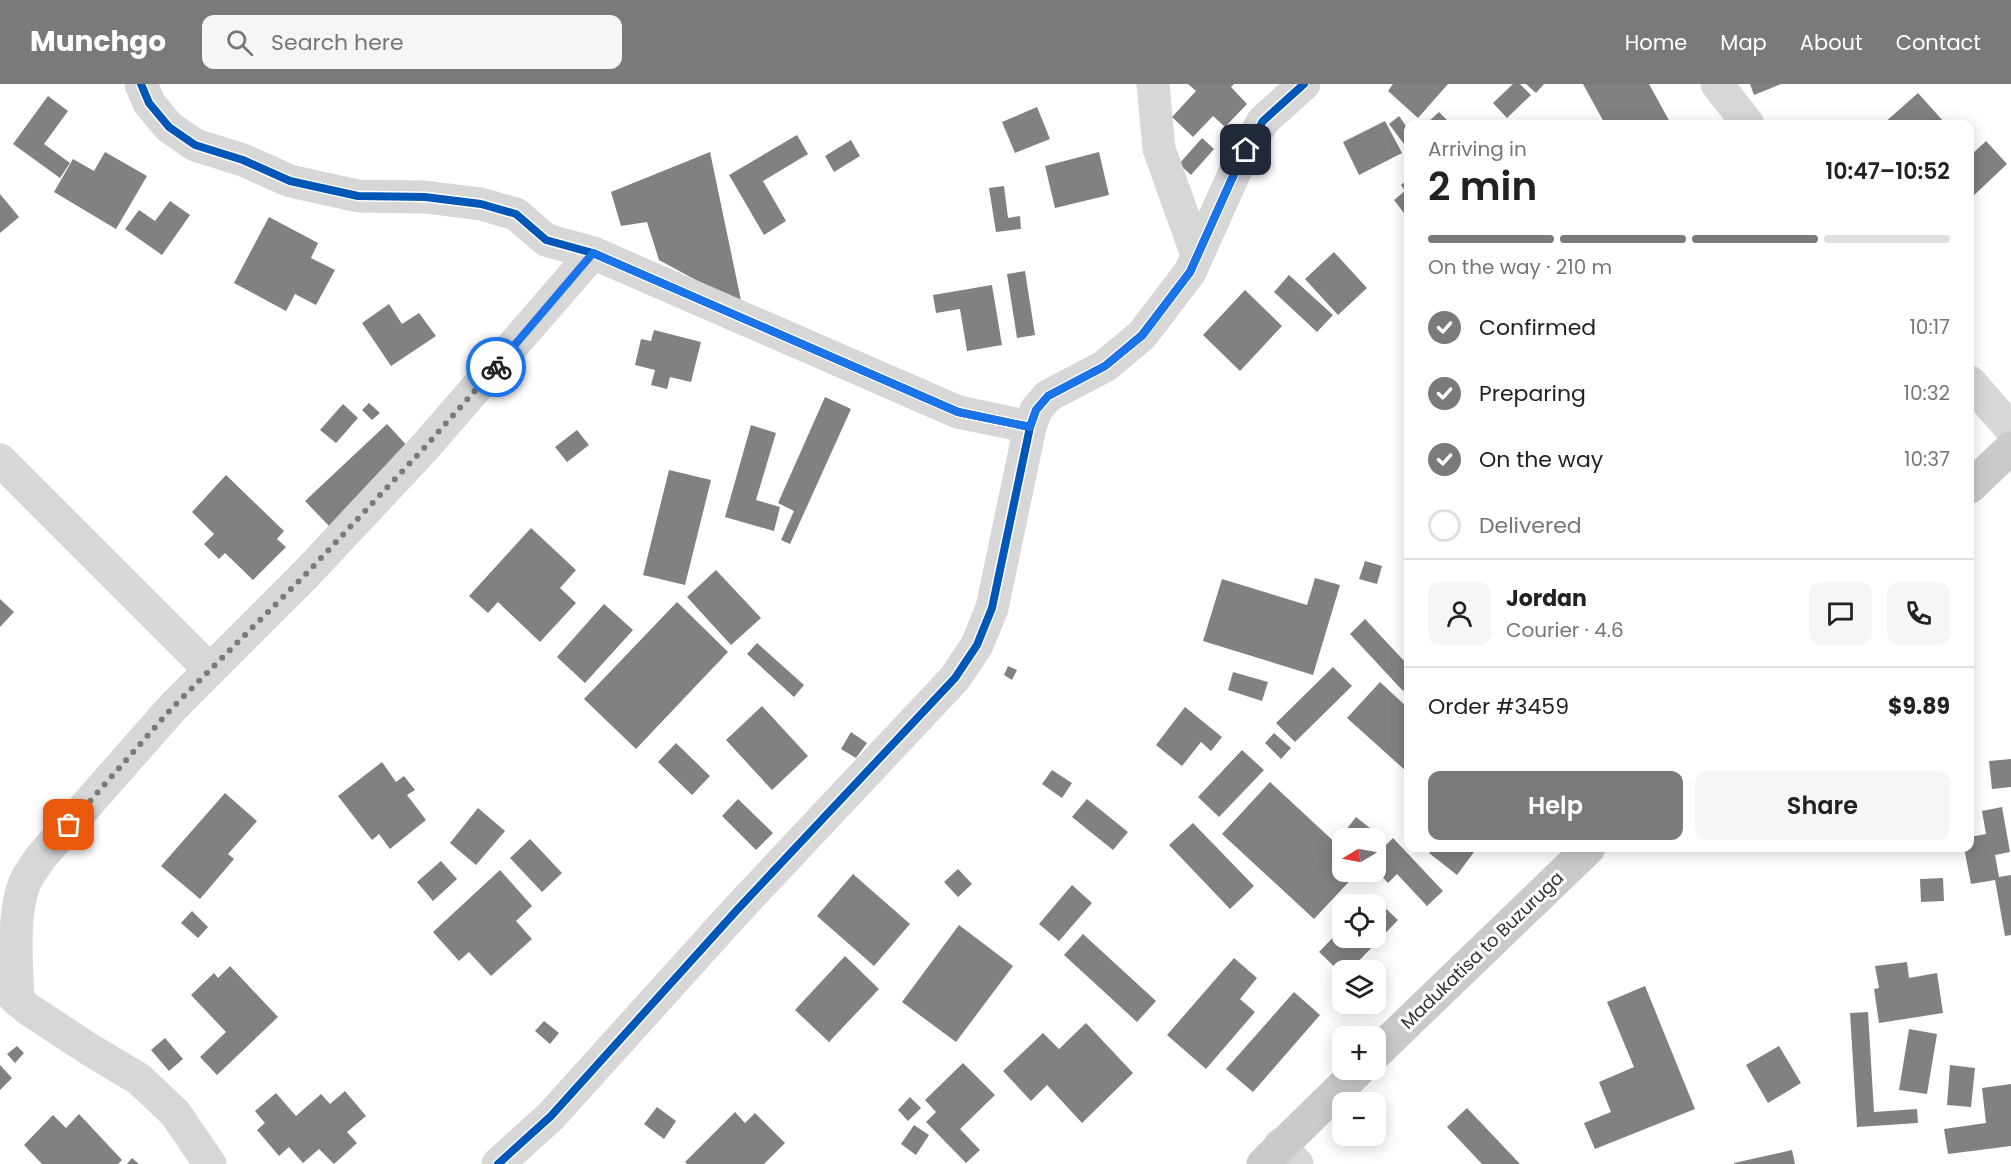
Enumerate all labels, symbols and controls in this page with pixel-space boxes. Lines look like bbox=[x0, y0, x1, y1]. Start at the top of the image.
search box bbox=[202, 15, 622, 69]
text: Munchgo bbox=[30, 22, 166, 61]
icon: search bbox=[223, 26, 256, 59]
text: Search here bbox=[271, 27, 404, 58]
text: Home bbox=[1625, 28, 1687, 57]
text: Map bbox=[1720, 28, 1767, 57]
text: About bbox=[1800, 28, 1863, 57]
text: Contact bbox=[1896, 28, 1981, 57]
pin bbox=[1220, 124, 1271, 175]
icon: home bbox=[1229, 133, 1262, 166]
text: Arriving in bbox=[1428, 135, 1527, 163]
text: 10:47–10:52 bbox=[1825, 156, 1950, 187]
text: 2 min bbox=[1428, 159, 1537, 214]
text: On the way · 210 m bbox=[1428, 253, 1612, 281]
icon: check bbox=[1428, 311, 1461, 344]
text: Confirmed bbox=[1479, 312, 1596, 343]
text: 10:17 bbox=[1909, 313, 1950, 341]
courier bbox=[466, 337, 526, 397]
icon: bike bbox=[480, 351, 513, 384]
icon: check bbox=[1428, 377, 1461, 410]
text: Preparing bbox=[1479, 378, 1586, 409]
text: 10:32 bbox=[1904, 379, 1950, 407]
icon: check bbox=[1428, 443, 1461, 476]
text: On the way bbox=[1479, 444, 1603, 475]
text: 10:37 bbox=[1904, 445, 1950, 473]
text: Delivered bbox=[1479, 510, 1582, 541]
button: person bbox=[1428, 582, 1491, 645]
button: chat bbox=[1809, 582, 1872, 645]
button: phone bbox=[1887, 582, 1950, 645]
text: Jordan bbox=[1506, 583, 1587, 614]
text: Courier · 4.6 bbox=[1506, 616, 1624, 644]
text: Order #3459 bbox=[1428, 691, 1569, 722]
text: $9.89 bbox=[1888, 691, 1950, 722]
button: Help bbox=[1428, 771, 1683, 840]
button: Share bbox=[1695, 771, 1950, 840]
pin bbox=[43, 799, 94, 850]
icon: bag bbox=[52, 808, 85, 841]
north arrow bbox=[1332, 828, 1386, 882]
map controls bbox=[1332, 828, 1386, 1146]
street label: Madukatisa to Buzuruga bbox=[1395, 865, 1569, 1035]
button: locate bbox=[1332, 894, 1386, 948]
button: layers bbox=[1332, 960, 1386, 1014]
button: + bbox=[1332, 1026, 1386, 1080]
button: − bbox=[1332, 1092, 1386, 1146]

